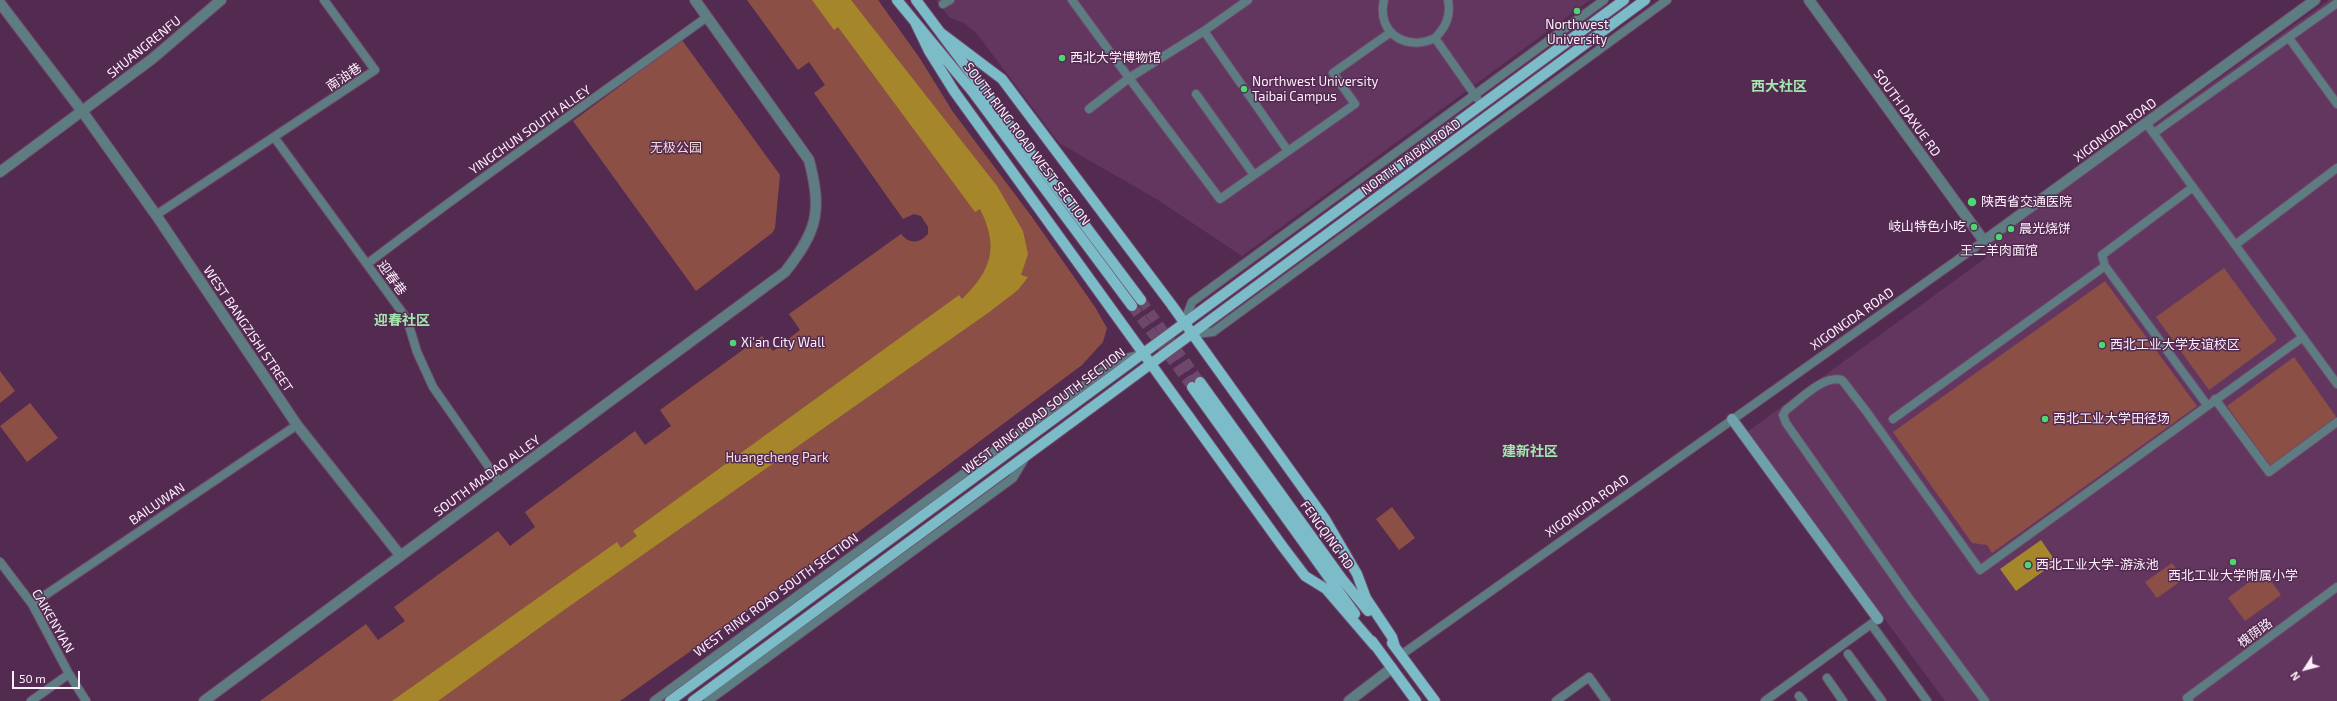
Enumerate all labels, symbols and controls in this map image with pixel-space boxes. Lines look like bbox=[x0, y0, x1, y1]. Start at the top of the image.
marker: Northwest University bbox=[1572, 6, 1582, 16]
street label: SHUANGRENFU bbox=[104, 13, 184, 81]
place label: Northwest University bbox=[1545, 17, 1609, 48]
place label: 西北大学博物馆 bbox=[1070, 50, 1161, 66]
marker: 西北大学博物馆 bbox=[1057, 53, 1067, 63]
street label: 南油巷 bbox=[323, 60, 365, 94]
street label: SOUTH RING ROAD WEST SECTION bbox=[961, 60, 1093, 228]
street label: SOUTH DAXUE RD bbox=[1870, 66, 1944, 160]
place label: Northwest University Taibai Campus bbox=[1252, 74, 1378, 105]
district label: 西大社区 bbox=[1751, 78, 1807, 94]
street label: YINGCHUN SOUTH ALLEY bbox=[466, 82, 594, 178]
marker: Northwest University Taibai Campus bbox=[1239, 84, 1249, 94]
street label: XIGONGDA ROAD bbox=[2071, 95, 2159, 165]
street label: NORTH TAIBAI ROAD bbox=[1358, 116, 1464, 198]
park label: 无极公园 bbox=[650, 140, 702, 156]
place label: 陕西省交通医院 bbox=[1981, 194, 2072, 210]
marker: 陕西省交通医院 bbox=[1966, 196, 1978, 208]
place label: 岐山特色小吃 bbox=[1888, 219, 1966, 235]
place label: 晨光烧饼 bbox=[2019, 221, 2071, 237]
marker: 岐山特色小吃 bbox=[1969, 222, 1979, 232]
marker: 晨光烧饼 bbox=[2006, 224, 2016, 234]
marker: 王二羊肉面馆 bbox=[1994, 232, 2004, 242]
place label: 王二羊肉面馆 bbox=[1960, 243, 2038, 259]
street label: 迎春巷 bbox=[374, 258, 410, 298]
street label: WEST BANGZISHI STREET bbox=[200, 263, 296, 395]
street label: XIGONGDA ROAD bbox=[1807, 284, 1897, 354]
district label: 迎春社区 bbox=[374, 312, 430, 328]
place label: Xi'an City Wall bbox=[741, 335, 825, 351]
place label: 西北工业大学友谊校区 bbox=[2110, 337, 2240, 353]
marker: Xi'an City Wall bbox=[728, 338, 738, 348]
marker: 西北工业大学友谊校区 bbox=[2097, 340, 2107, 350]
street label: WEST RING ROAD SOUTH SECTION bbox=[960, 345, 1128, 477]
place label: 西北工业大学田径场 bbox=[2053, 411, 2170, 427]
marker: 西北工业大学田径场 bbox=[2040, 414, 2050, 424]
street label: SOUTH MADAO ALLEY bbox=[431, 432, 543, 520]
district label: 建新社区 bbox=[1502, 443, 1558, 459]
park label: Huangcheng Park bbox=[725, 450, 829, 466]
street label: XIGONGDA ROAD bbox=[1542, 471, 1632, 541]
street label: BAILUWAN bbox=[126, 480, 188, 528]
street label: FENGQING RD bbox=[1297, 498, 1357, 572]
street label: WEST RING ROAD SOUTH SECTION bbox=[691, 530, 861, 660]
place label: 西北工业大学-游泳池 bbox=[2036, 557, 2159, 573]
marker: 西北工业大学附属小学 bbox=[2228, 557, 2238, 567]
marker: 西北工业大学-游泳池 bbox=[2023, 560, 2033, 570]
place label: 西北工业大学附属小学 bbox=[2168, 568, 2298, 584]
street label: CAIKENYIAN bbox=[28, 586, 78, 656]
street label: 槐荫路 bbox=[2235, 615, 2275, 651]
north arrow bbox=[2285, 649, 2325, 689]
scale bar bbox=[14, 663, 82, 689]
text: N bbox=[2287, 669, 2302, 683]
text: 50 m bbox=[19, 671, 46, 685]

